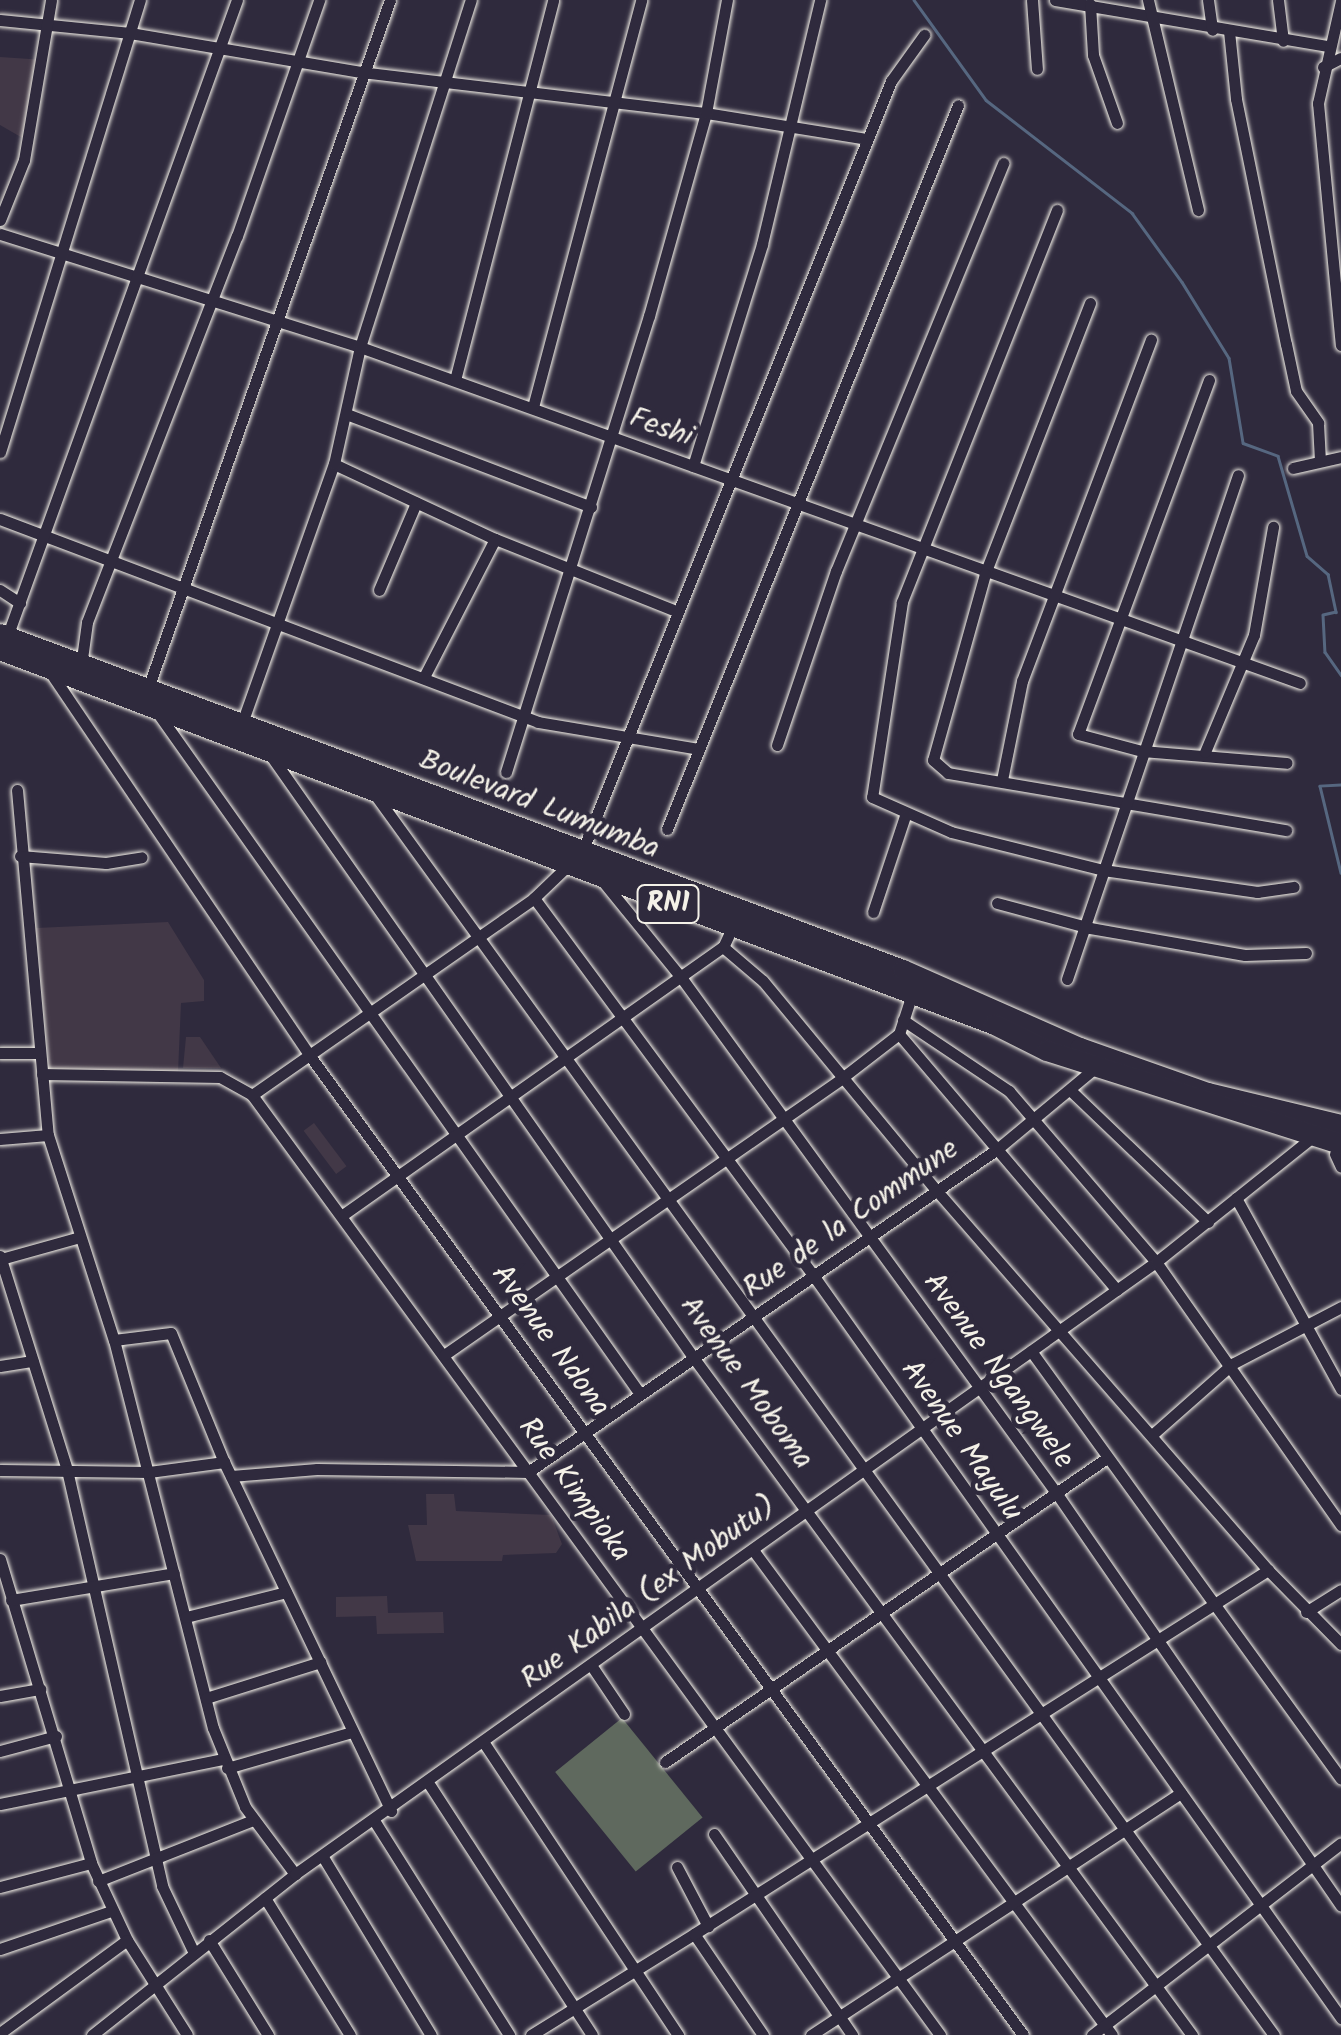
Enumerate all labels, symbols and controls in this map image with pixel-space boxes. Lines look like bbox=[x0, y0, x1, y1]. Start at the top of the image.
street label: Feshi bbox=[624, 400, 698, 456]
street label: Boulevard Lumumba bbox=[414, 743, 664, 867]
road number: RN1 bbox=[636, 881, 700, 927]
street label: Rue de la Commune bbox=[736, 1131, 966, 1307]
street label: Avenue Ndona bbox=[483, 1258, 617, 1424]
street label: Avenue Ngangwele bbox=[915, 1266, 1081, 1476]
street label: Avenue Moboma bbox=[671, 1290, 821, 1476]
street label: Avenue Mayulu bbox=[892, 1354, 1030, 1528]
street label: Rue Kimpioka bbox=[510, 1411, 638, 1569]
street label: Rue Kabila (ex Mobutu) bbox=[514, 1488, 784, 1698]

